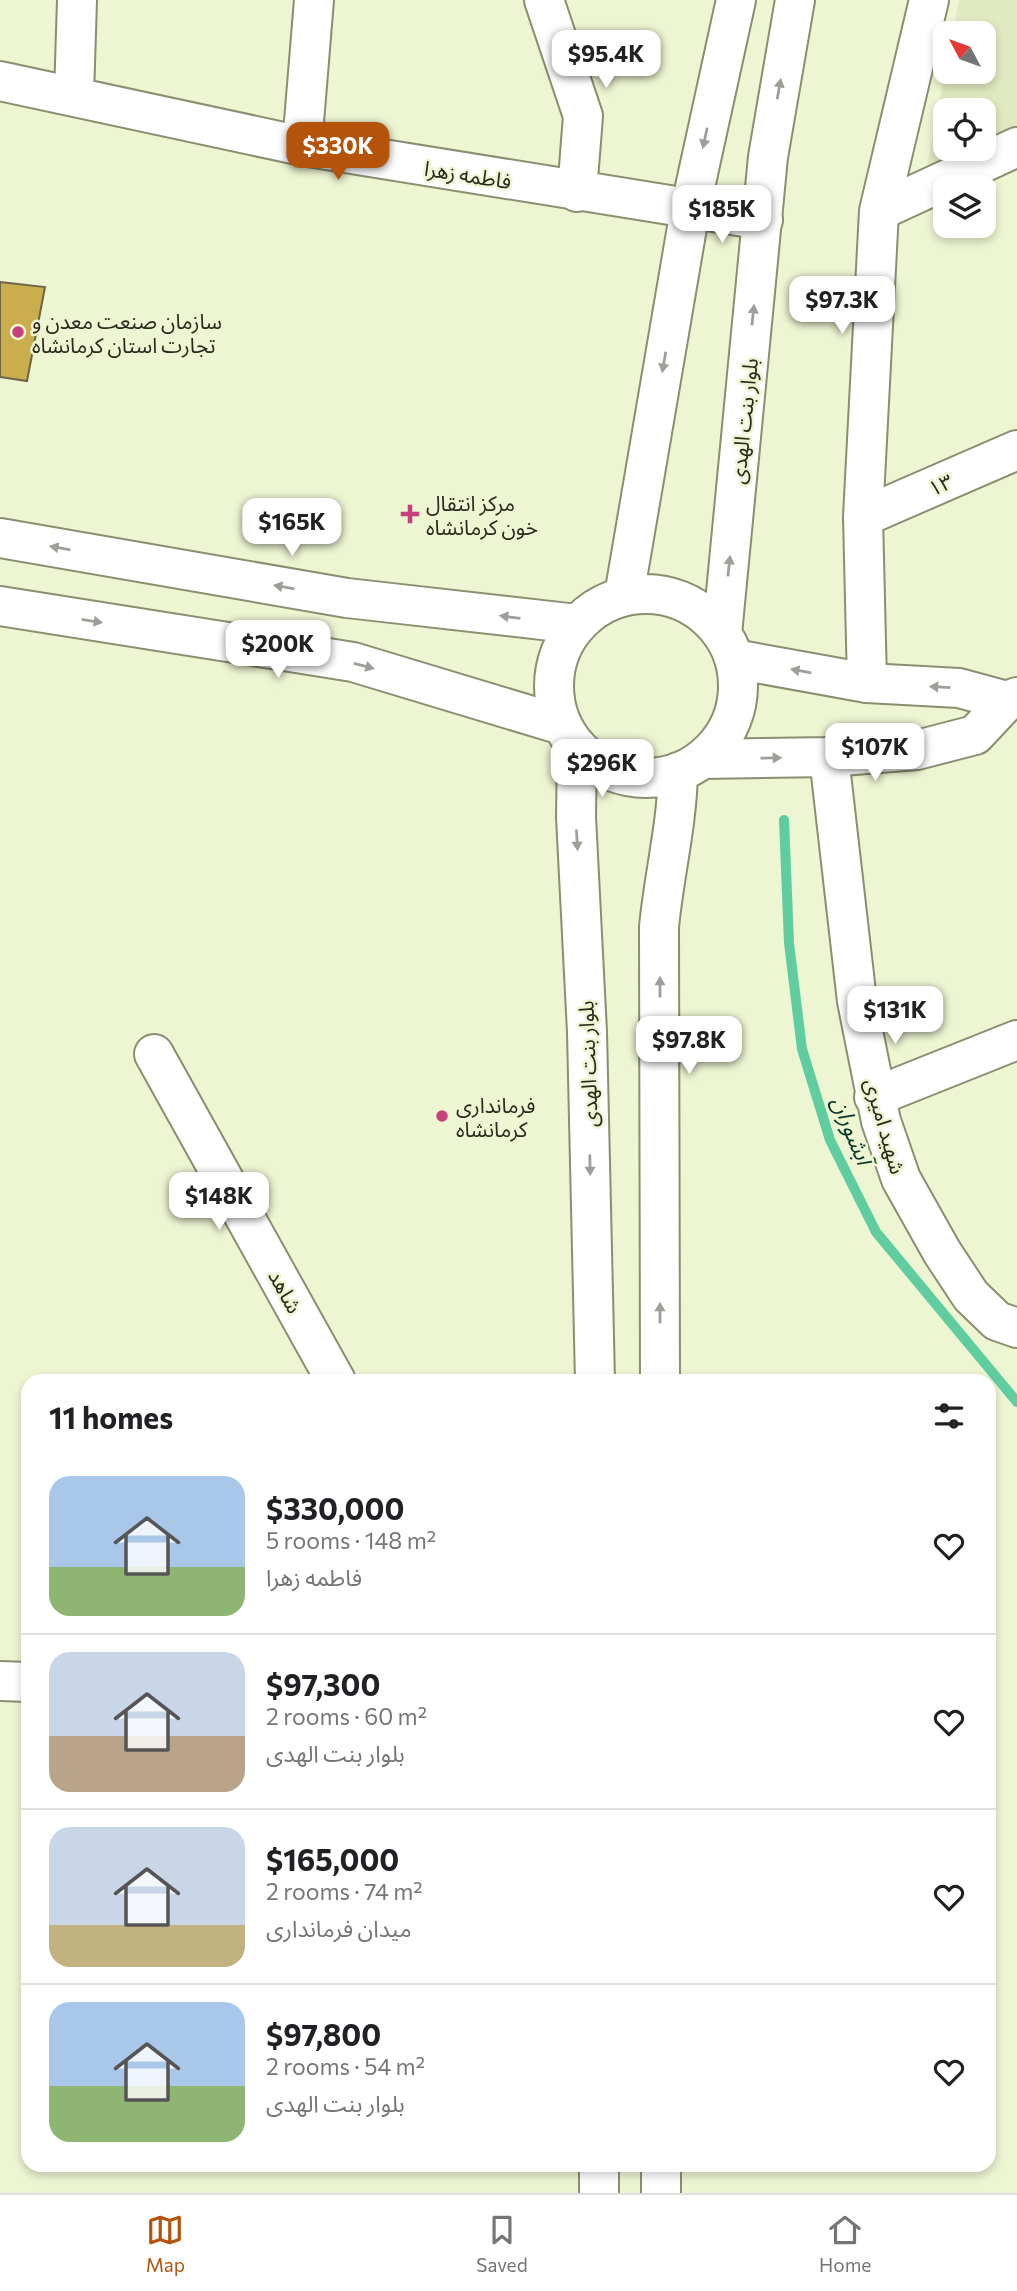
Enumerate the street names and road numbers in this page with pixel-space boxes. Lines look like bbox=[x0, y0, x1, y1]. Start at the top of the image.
street label: فاطمه زهرا bbox=[423, 155, 513, 194]
street label: بلوار بنت الهدی bbox=[724, 357, 763, 485]
street label: ۱۳ bbox=[924, 468, 956, 500]
street label: بلوار بنت الهدی bbox=[572, 1000, 603, 1128]
street label: شهید امیری bbox=[859, 1075, 912, 1177]
street label: شاهد bbox=[264, 1265, 308, 1317]

